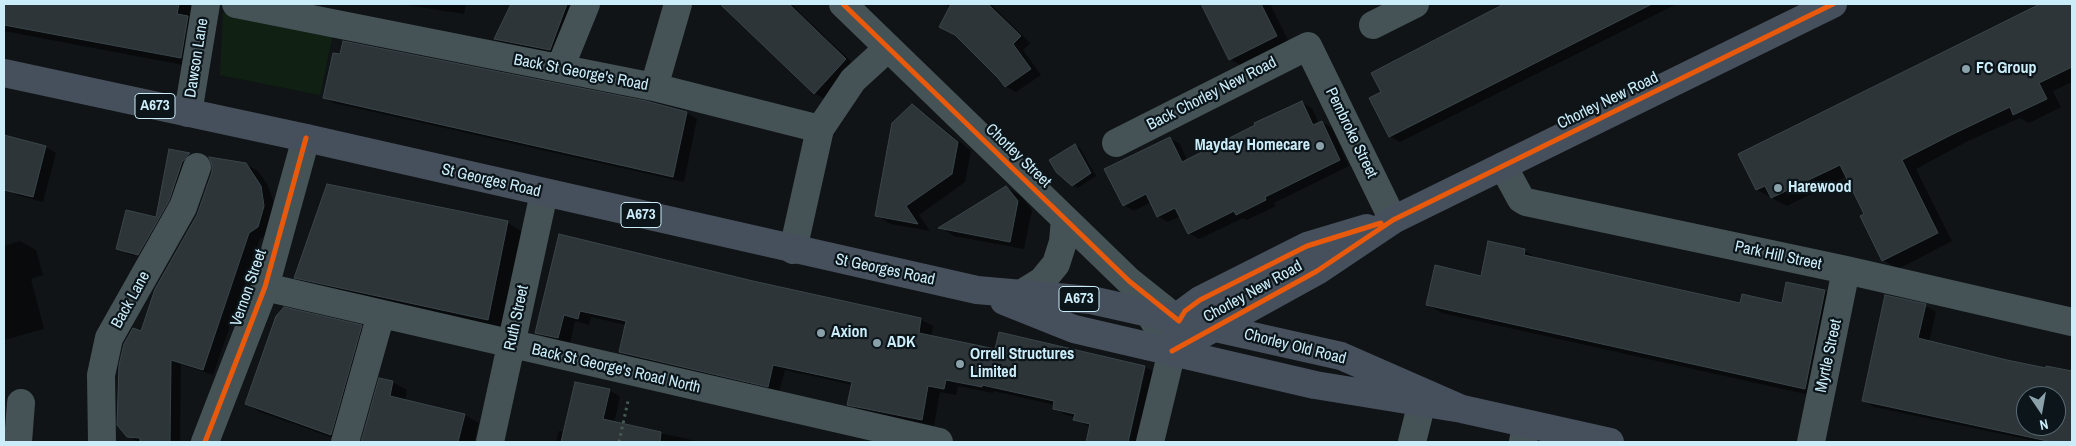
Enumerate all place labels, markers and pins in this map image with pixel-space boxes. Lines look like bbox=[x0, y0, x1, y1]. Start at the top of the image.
place label: FC Group bbox=[1976, 59, 2036, 79]
marker: FC Group bbox=[1960, 63, 1972, 75]
place label: Mayday Homecare bbox=[1195, 136, 1310, 156]
marker: Mayday Homecare bbox=[1314, 140, 1326, 152]
place label: Harewood bbox=[1788, 178, 1851, 198]
marker: Harewood bbox=[1772, 182, 1784, 194]
place label: Axion bbox=[831, 323, 867, 343]
marker: Axion bbox=[815, 327, 827, 339]
place label: ADK bbox=[887, 333, 915, 353]
marker: ADK bbox=[871, 337, 883, 349]
place label: Orrell Structures Limited bbox=[970, 345, 1074, 383]
marker: Orrell Structures Limited bbox=[954, 358, 966, 370]

